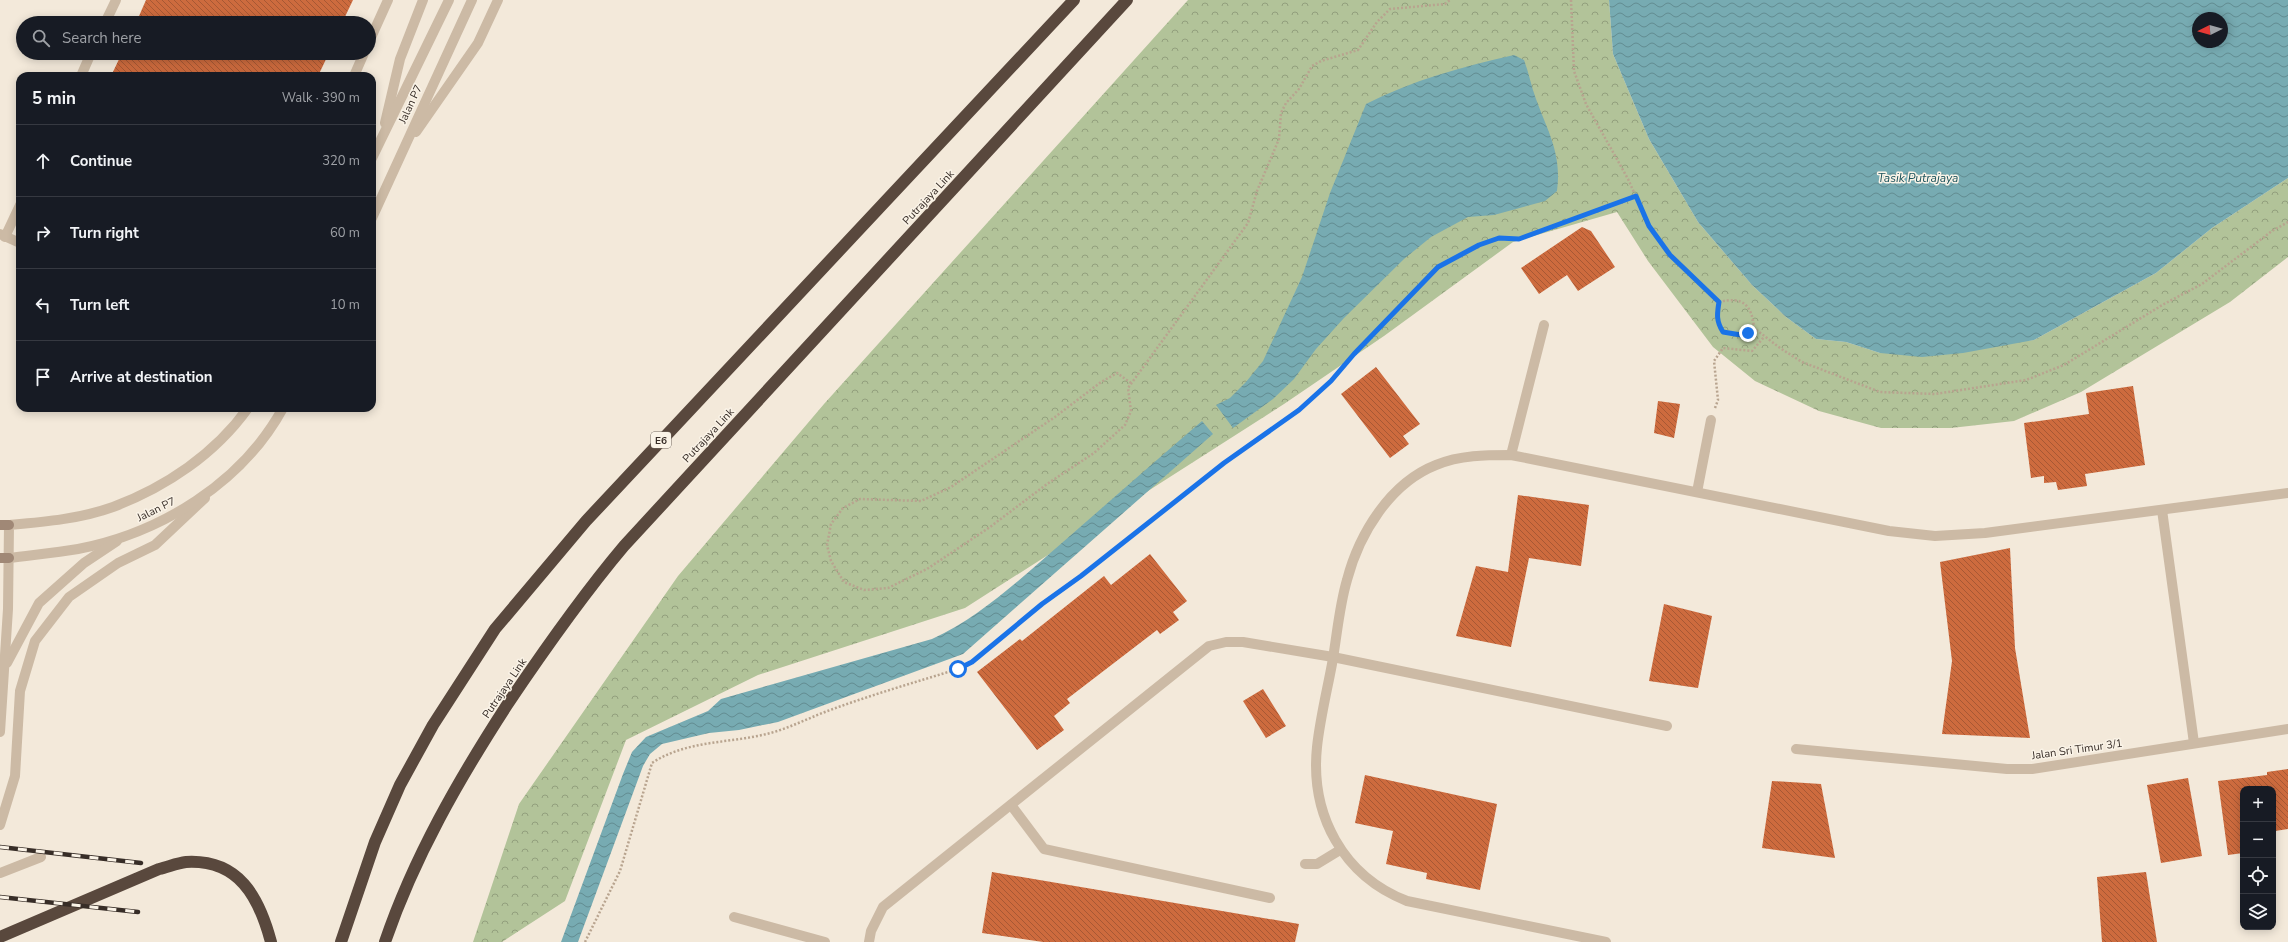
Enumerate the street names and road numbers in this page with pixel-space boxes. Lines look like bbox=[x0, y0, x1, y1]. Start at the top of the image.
street label: Jalan P7 bbox=[395, 82, 426, 127]
street label: Putrajaya Link bbox=[899, 166, 958, 228]
street label: Putrajaya Link bbox=[679, 404, 738, 466]
road number: E6 bbox=[651, 432, 671, 448]
street label: Jalan P7 bbox=[134, 494, 178, 526]
street label: Putrajaya Link bbox=[479, 655, 530, 721]
street label: Jalan Sri Timur 3/1 bbox=[2030, 736, 2123, 763]

